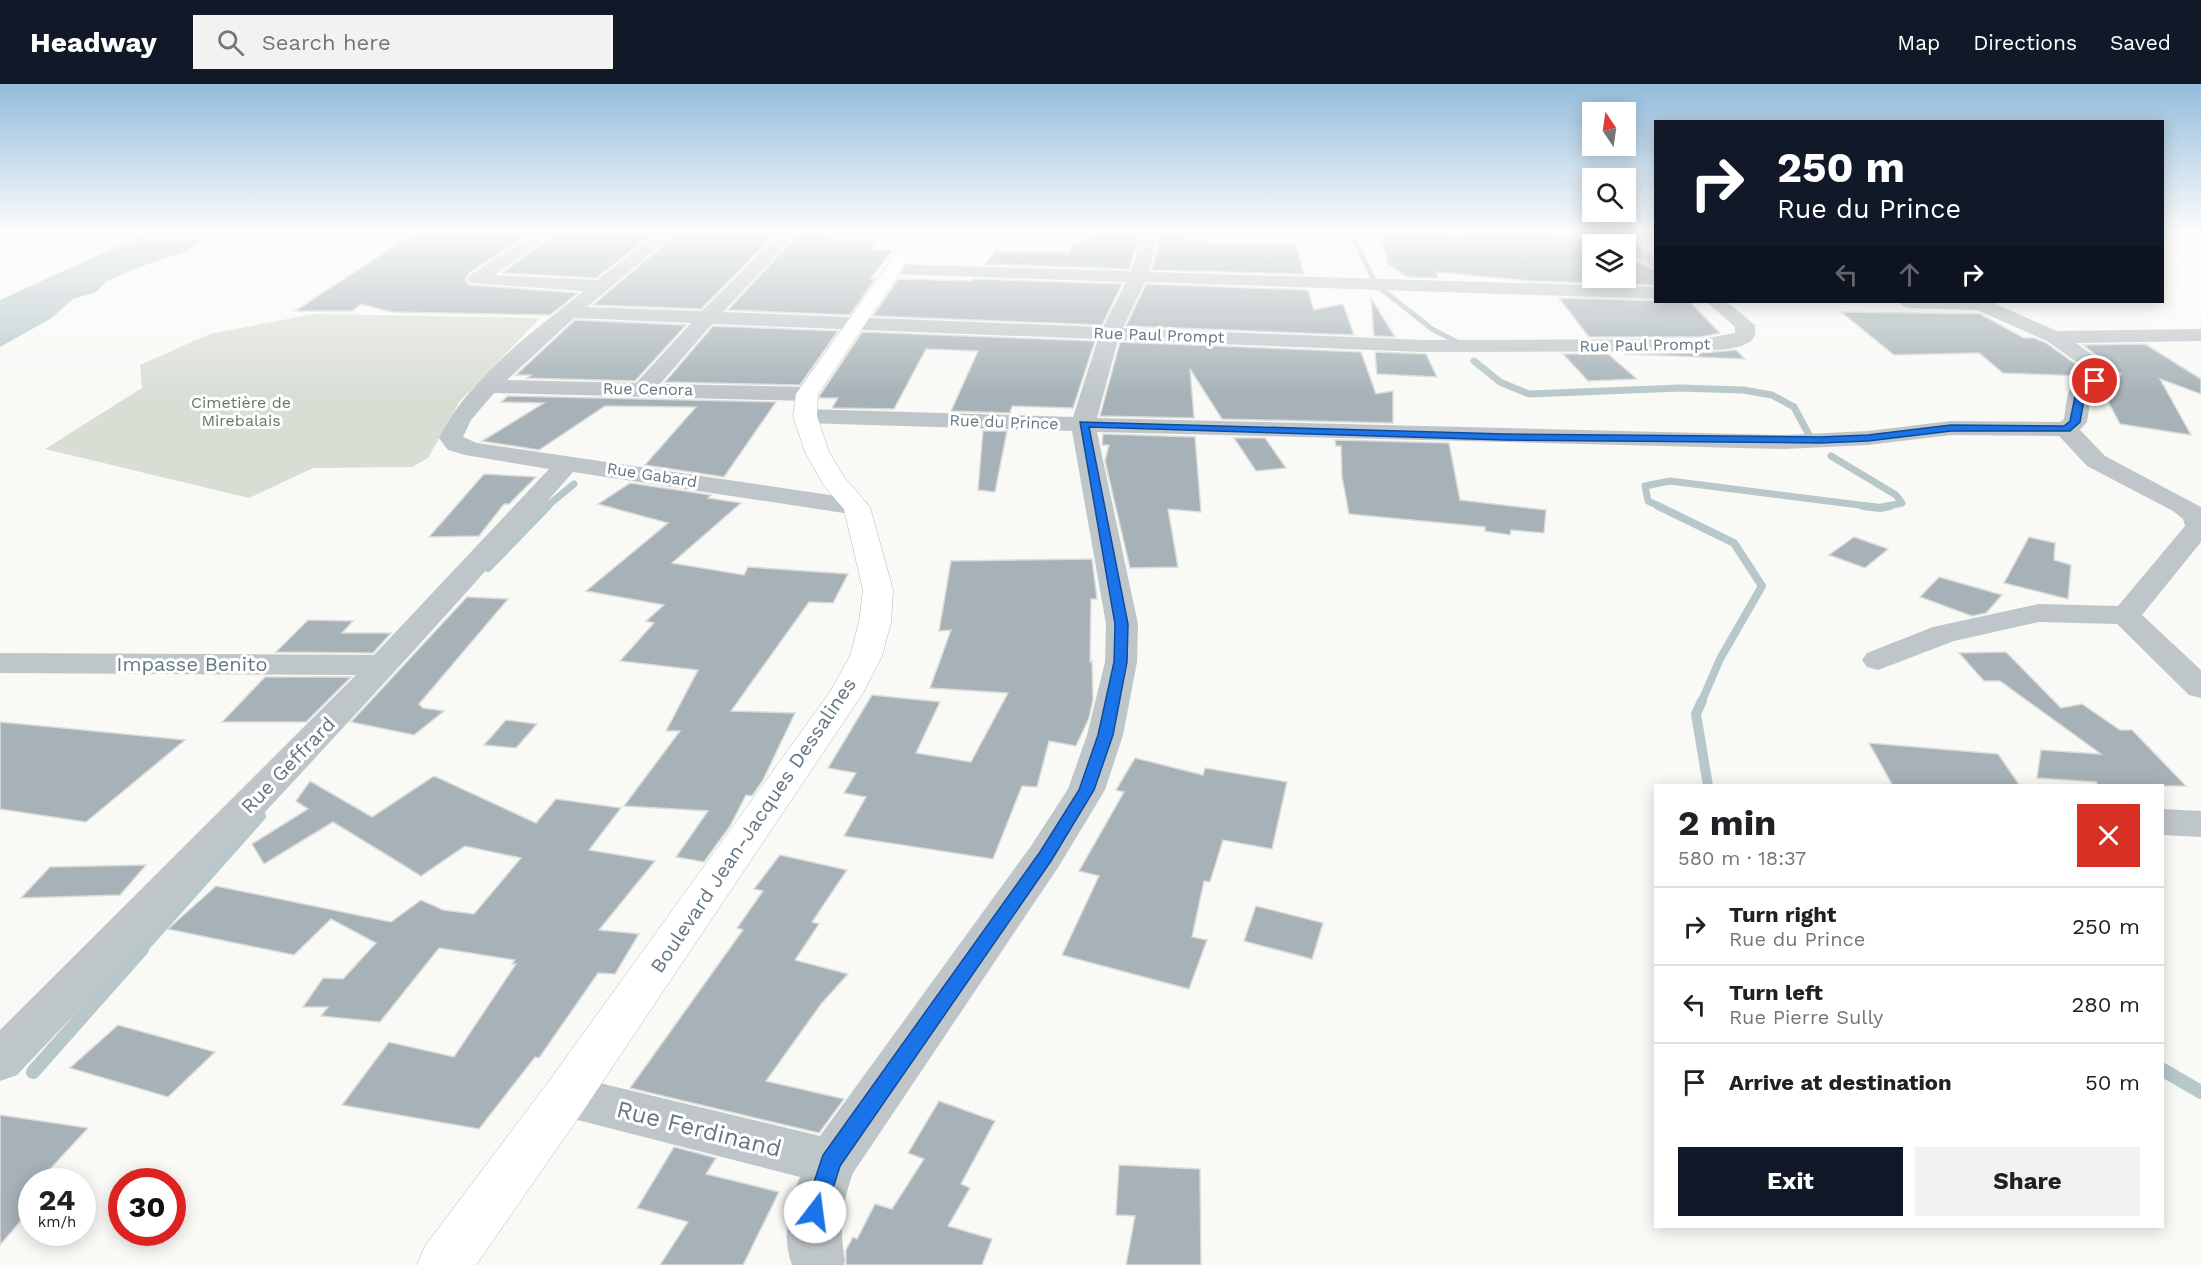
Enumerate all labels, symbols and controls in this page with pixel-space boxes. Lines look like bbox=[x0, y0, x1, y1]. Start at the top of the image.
search box bbox=[193, 15, 613, 69]
text: Headway bbox=[30, 26, 157, 59]
icon: search bbox=[214, 26, 247, 59]
text: Search here bbox=[262, 30, 391, 55]
text: Map bbox=[1897, 30, 1940, 55]
text: Directions bbox=[1973, 30, 2077, 55]
text: Saved bbox=[2110, 30, 2171, 55]
north arrow bbox=[1582, 102, 1636, 156]
map controls bbox=[1582, 102, 1636, 288]
text: 250 m bbox=[1777, 143, 1905, 192]
icon: right bbox=[1678, 144, 1756, 222]
button: search bbox=[1582, 168, 1636, 222]
text: Rue du Prince bbox=[1777, 193, 1961, 225]
button: layers bbox=[1582, 234, 1636, 288]
icon: left bbox=[1830, 258, 1863, 291]
icon: ahead bbox=[1893, 258, 1926, 291]
icon: right bbox=[1956, 258, 1989, 291]
street label: Rue Paul Prompt bbox=[1093, 323, 1225, 347]
street label: Rue Paul Prompt bbox=[1579, 334, 1711, 356]
pin bbox=[2069, 355, 2120, 406]
icon: arrive bbox=[2078, 364, 2111, 397]
street label: Rue Cenora bbox=[603, 379, 693, 399]
park label: Cimetière de Mirebalais bbox=[191, 393, 291, 430]
street label: Rue du Prince bbox=[949, 411, 1059, 433]
street label: Rue Gabard bbox=[606, 458, 698, 492]
street label: Impasse Benito bbox=[117, 652, 267, 676]
street label: Boulevard Jean-Jacques Dessalines bbox=[645, 673, 861, 977]
street label: Rue Geffrard bbox=[236, 712, 340, 818]
text: 2 min bbox=[1678, 802, 1776, 844]
button: close bbox=[2077, 804, 2140, 867]
text: 580 m · 18:37 bbox=[1678, 846, 1806, 870]
text: Turn right bbox=[1729, 902, 1836, 927]
icon: right bbox=[1678, 910, 1711, 943]
text: 250 m bbox=[2072, 914, 2140, 939]
text: Rue du Prince bbox=[1729, 927, 1865, 951]
text: Turn left bbox=[1729, 980, 1823, 1005]
icon: left bbox=[1678, 988, 1711, 1021]
text: 280 m bbox=[2071, 992, 2140, 1017]
text: Rue Pierre Sully bbox=[1729, 1005, 1883, 1029]
icon: arrive bbox=[1678, 1066, 1711, 1099]
text: Arrive at destination bbox=[1729, 1070, 1952, 1095]
text: 50 m bbox=[2085, 1070, 2140, 1095]
street label: Rue Ferdinand bbox=[614, 1095, 784, 1163]
button: Exit bbox=[1678, 1147, 1903, 1216]
button: Share bbox=[1915, 1147, 2140, 1216]
speed limit sign: 30 bbox=[108, 1168, 186, 1246]
position arrow bbox=[783, 1180, 847, 1244]
text: 24 bbox=[39, 1182, 75, 1217]
text: km/h bbox=[38, 1213, 76, 1231]

